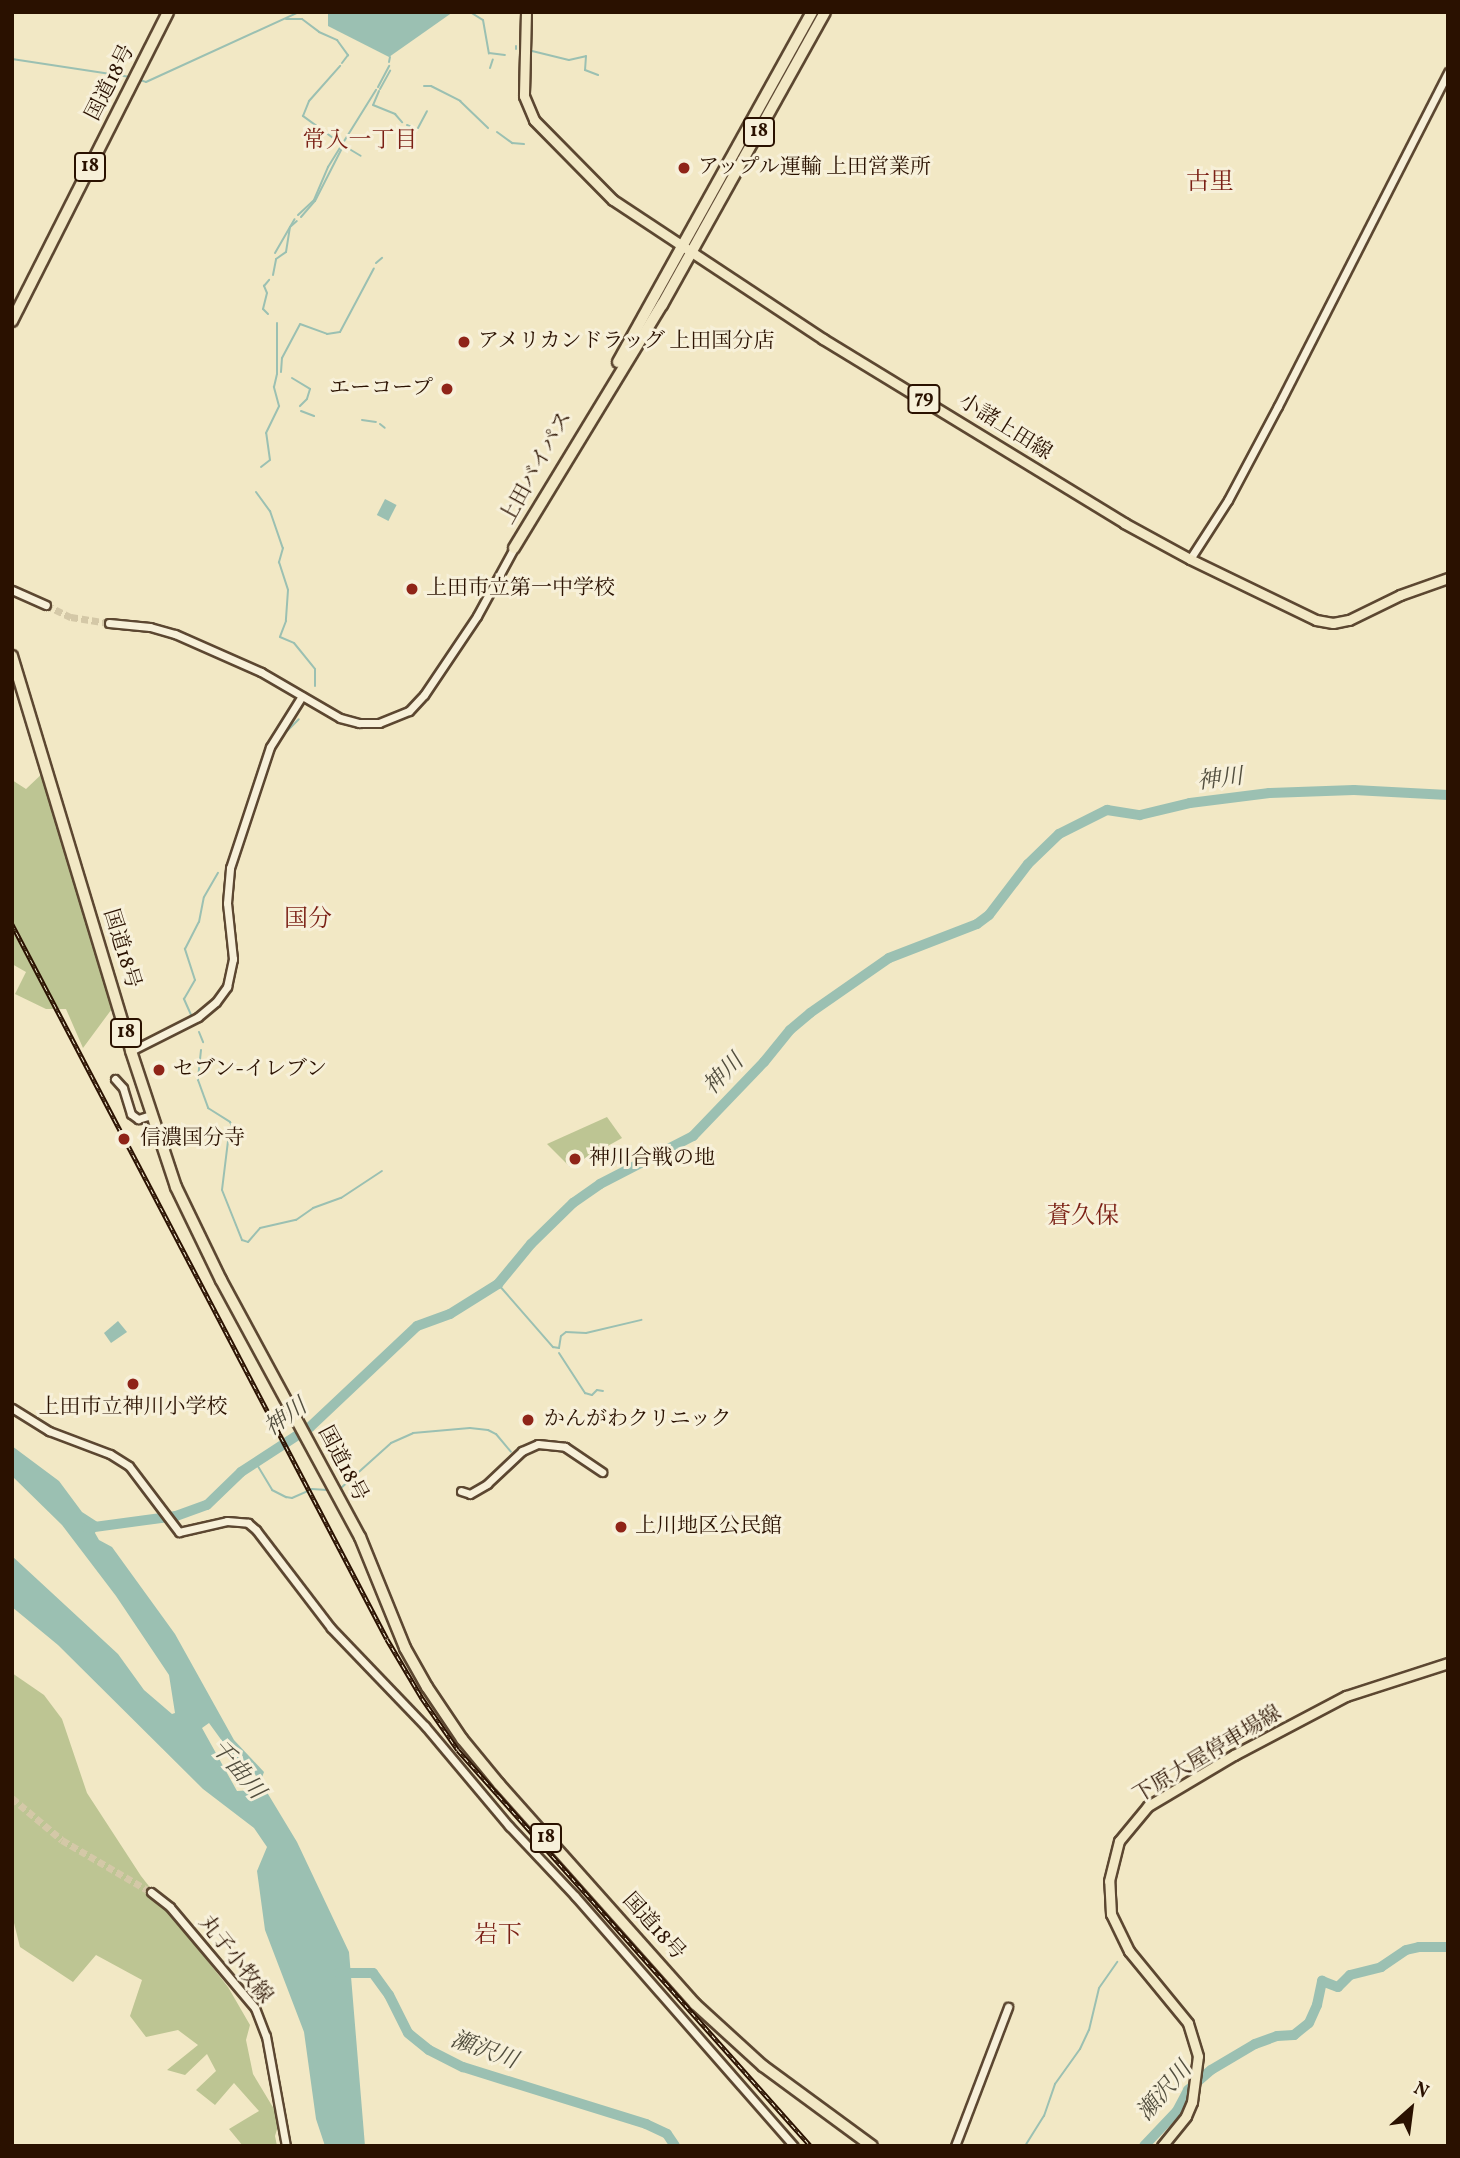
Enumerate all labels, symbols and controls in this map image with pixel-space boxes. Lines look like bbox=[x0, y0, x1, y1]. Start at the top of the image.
street label: 国道18号 bbox=[81, 41, 141, 125]
road number: 18 bbox=[742, 116, 776, 148]
district label: 常入一丁目 bbox=[303, 127, 417, 155]
road number: 18 bbox=[72, 152, 108, 182]
place label: アップル運輸 上田営業所 bbox=[698, 155, 933, 181]
marker: アップル運輸 上田営業所 bbox=[676, 160, 692, 176]
district label: 古里 bbox=[1186, 170, 1234, 198]
place label: アメリカンドラッグ 上田国分店 bbox=[478, 329, 776, 355]
marker: アメリカンドラッグ 上田国分店 bbox=[456, 334, 472, 350]
place label: エーコープ bbox=[328, 376, 433, 402]
marker: エーコープ bbox=[439, 381, 455, 397]
road number: 79 bbox=[906, 384, 942, 414]
street label: 小諸上田線 bbox=[954, 389, 1056, 467]
street label: 上田バイパス bbox=[495, 407, 579, 529]
place label: 上田市立第一中学校 bbox=[426, 576, 615, 602]
marker: 上田市立第一中学校 bbox=[404, 581, 420, 597]
water label: 神川 bbox=[1195, 763, 1245, 797]
street label: 国道18号 bbox=[97, 906, 145, 992]
district label: 国分 bbox=[284, 907, 332, 935]
road number: 18 bbox=[108, 1018, 144, 1049]
water label: 神川 bbox=[698, 1049, 750, 1101]
place label: セブン-イレブン bbox=[173, 1057, 329, 1083]
marker: セブン-イレブン bbox=[151, 1062, 167, 1078]
place label: 信濃国分寺 bbox=[140, 1126, 245, 1152]
marker: 信濃国分寺 bbox=[114, 1129, 134, 1149]
place label: 神川合戦の地 bbox=[589, 1146, 715, 1172]
marker: 神川合戦の地 bbox=[567, 1151, 583, 1167]
district label: 蒼久保 bbox=[1047, 1204, 1119, 1232]
marker: 上田市立神川小学校 bbox=[125, 1376, 141, 1392]
water label: 神川 bbox=[259, 1393, 313, 1443]
place label: 上田市立神川小学校 bbox=[39, 1395, 227, 1421]
place label: かんがわクリニック bbox=[544, 1407, 733, 1433]
marker: かんがわクリニック bbox=[518, 1410, 538, 1430]
street label: 国道18号 bbox=[312, 1422, 372, 1506]
place label: 上川地区公民館 bbox=[635, 1514, 782, 1540]
marker: 上川地区公民館 bbox=[613, 1519, 629, 1535]
street label: 下原大屋停車場線 bbox=[1130, 1701, 1286, 1809]
water label: 千曲川 bbox=[204, 1735, 270, 1805]
road number: 18 bbox=[528, 1822, 564, 1854]
street label: 国道18号 bbox=[616, 1888, 690, 1966]
street label: 丸子小牧線 bbox=[193, 1911, 277, 2009]
district label: 岩下 bbox=[474, 1923, 522, 1951]
water label: 瀬沢川 bbox=[447, 2026, 521, 2076]
water label: 瀬沢川 bbox=[1132, 2057, 1198, 2127]
north arrow bbox=[1376, 2074, 1446, 2144]
text: N bbox=[1409, 2076, 1433, 2105]

